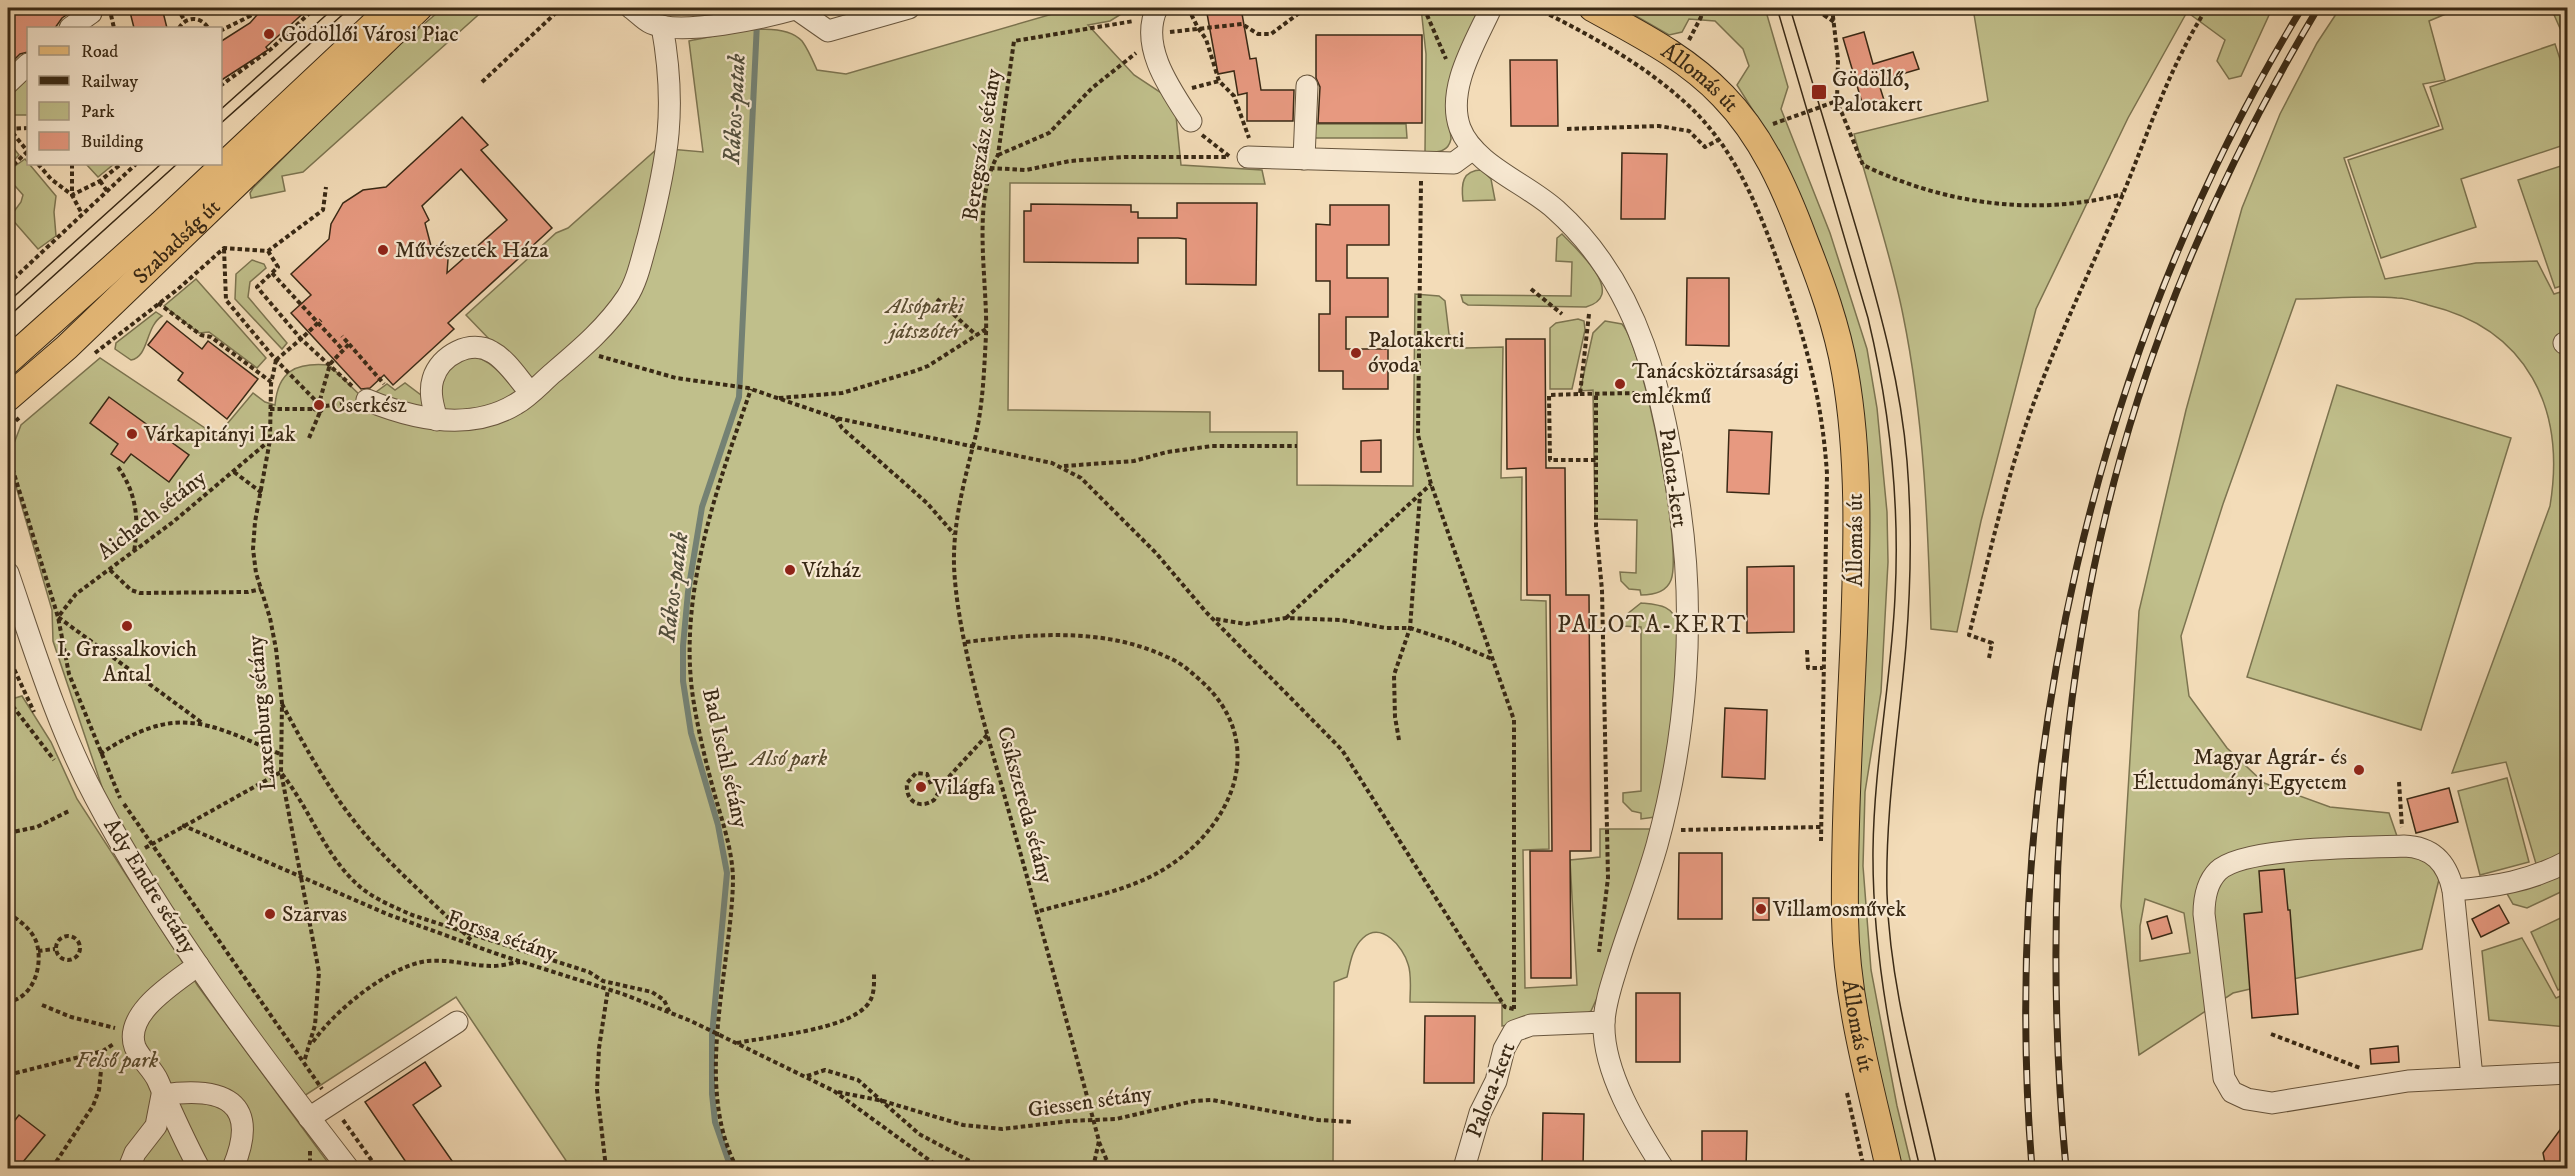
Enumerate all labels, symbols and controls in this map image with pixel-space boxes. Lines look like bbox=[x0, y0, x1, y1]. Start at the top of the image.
place label: Gödöllői Városi Piac bbox=[281, 21, 459, 48]
legend bbox=[27, 27, 222, 165]
marker: Gödöllői Városi Piac bbox=[262, 27, 276, 41]
street label: Állomás út bbox=[1656, 36, 1745, 118]
text: Road bbox=[81, 41, 118, 63]
water label: Rákos-patak bbox=[717, 53, 753, 166]
place label: Gödöllő, Palotakert bbox=[1832, 66, 1923, 118]
street label: Beregszász sétány bbox=[957, 67, 1007, 223]
text: Railway bbox=[81, 71, 139, 93]
marker: Gödöllő, Palotakert bbox=[1810, 83, 1828, 101]
text: Park bbox=[81, 101, 115, 123]
text: Building bbox=[81, 131, 143, 153]
street label: Szabadság út bbox=[127, 193, 226, 290]
place label: Művészetek Háza bbox=[395, 237, 549, 264]
marker: Művészetek Háza bbox=[376, 243, 390, 257]
park label: Alsóparki játszótér bbox=[883, 293, 965, 345]
place label: Palotakerti óvoda bbox=[1368, 327, 1464, 379]
marker: Palotakerti óvoda bbox=[1349, 346, 1363, 360]
place label: Tanácsköztársasági emlékmű bbox=[1632, 358, 1799, 410]
marker: Tanácsköztársasági emlékmű bbox=[1613, 377, 1627, 391]
place label: Cserkész bbox=[331, 392, 407, 419]
marker: Cserkész bbox=[312, 398, 326, 412]
place label: Várkapitányi Lak bbox=[143, 421, 296, 448]
marker: Várkapitányi Lak bbox=[125, 427, 139, 441]
street label: Palota-kert bbox=[1653, 427, 1693, 529]
street label: Aichach sétány bbox=[92, 464, 212, 566]
street label: Állomás út bbox=[1841, 493, 1869, 587]
water label: Rákos-patak bbox=[652, 530, 696, 645]
place label: Vízház bbox=[801, 557, 861, 584]
marker: Vízház bbox=[783, 563, 797, 577]
district label: PALOTA-KERT bbox=[1557, 610, 1747, 640]
marker: I. Grassalkovich Antal bbox=[120, 619, 134, 633]
street label: Laxenburg sétány bbox=[242, 634, 282, 792]
place label: I. Grassalkovich Antal bbox=[57, 636, 198, 688]
street label: Bad Ischl sétány bbox=[696, 686, 754, 831]
street label: Csíkszereda sétány bbox=[991, 723, 1059, 887]
place label: Magyar Agrár- és Élettudományi Egyetem bbox=[2133, 744, 2347, 796]
park label: Alsó park bbox=[748, 745, 828, 772]
marker: Magyar Agrár- és Élettudományi Egyetem bbox=[2352, 763, 2366, 777]
place label: Világfa bbox=[932, 774, 996, 801]
marker: Világfa bbox=[914, 780, 928, 794]
street label: Ady Endre sétány bbox=[98, 813, 203, 959]
place label: Villamosművek bbox=[1772, 896, 1906, 923]
place label: Szarvas bbox=[282, 901, 347, 928]
marker: Villamosművek bbox=[1754, 902, 1768, 916]
street label: Forssa sétány bbox=[443, 905, 561, 968]
marker: Szarvas bbox=[263, 907, 277, 921]
street label: Állomás út bbox=[1836, 978, 1880, 1075]
street label: Palota-kert bbox=[1461, 1039, 1521, 1141]
park label: Felső park bbox=[76, 1047, 159, 1074]
street label: Giessen sétány bbox=[1026, 1080, 1154, 1124]

